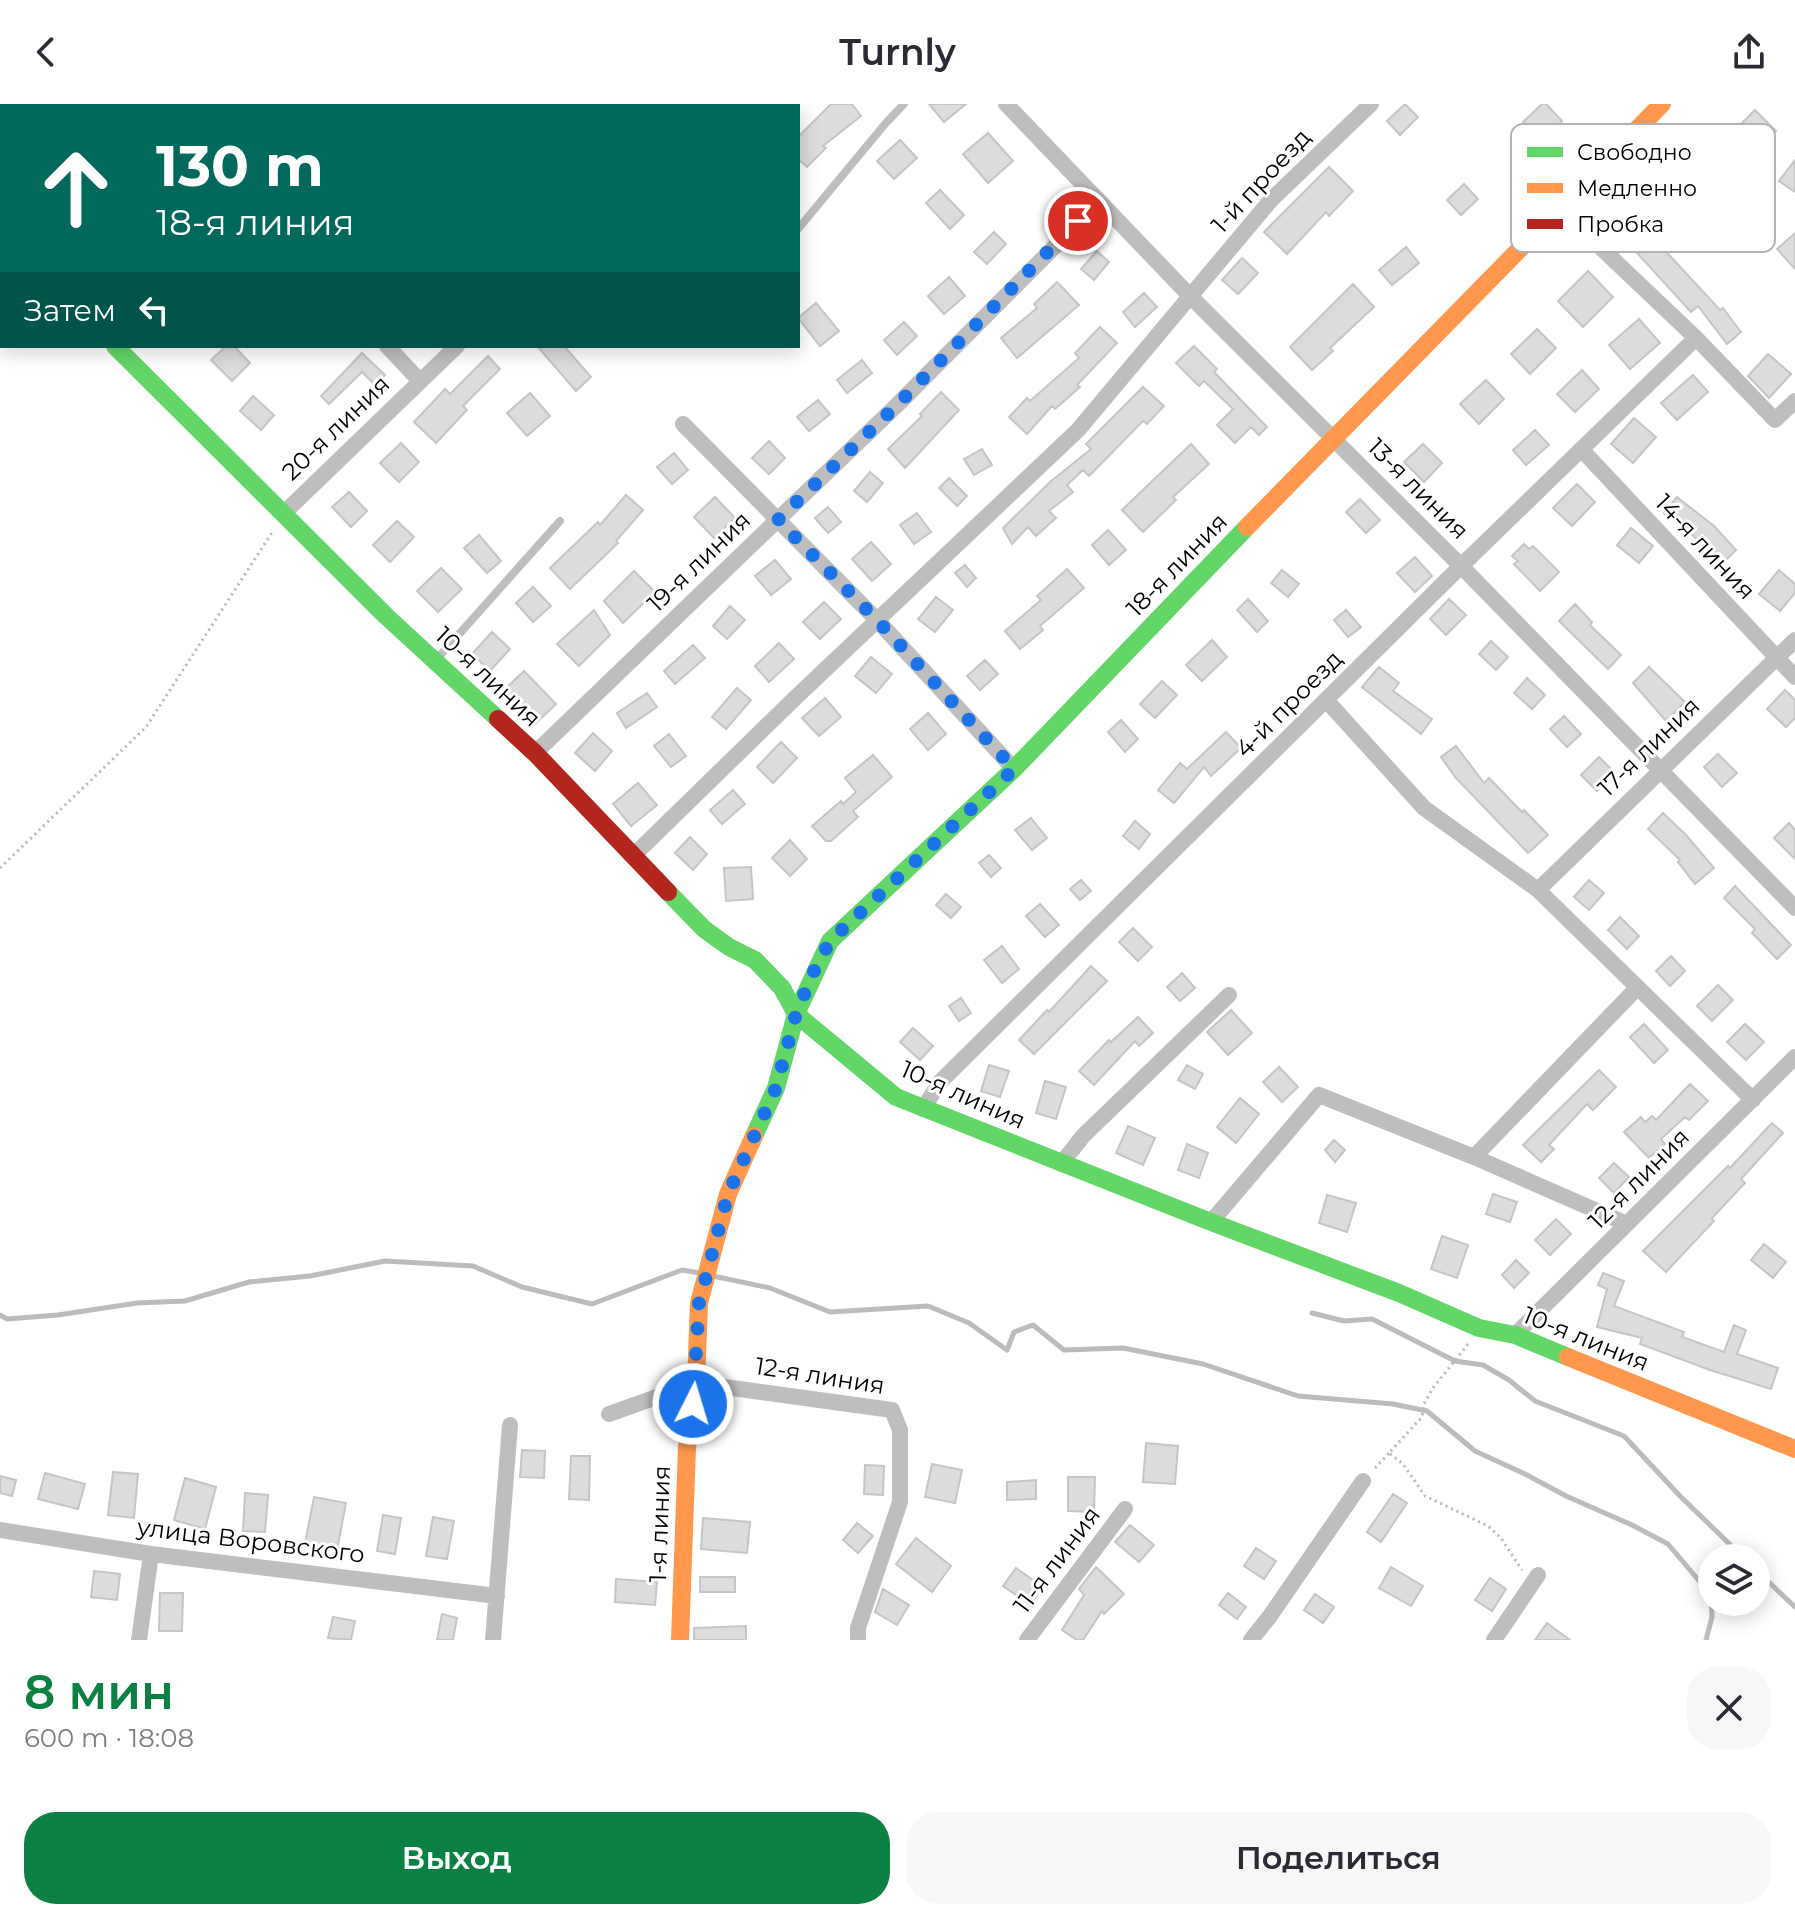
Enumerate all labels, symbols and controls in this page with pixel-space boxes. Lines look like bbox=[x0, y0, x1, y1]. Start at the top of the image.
icon: back bbox=[24, 30, 68, 74]
text: Turnly bbox=[839, 30, 956, 74]
icon: share bbox=[1727, 30, 1771, 74]
street label: 1-й проезд bbox=[1205, 123, 1316, 239]
legend bbox=[1511, 124, 1775, 252]
text: 130 m bbox=[156, 132, 324, 200]
icon: ahead bbox=[24, 136, 128, 240]
text: Свободно bbox=[1577, 139, 1692, 166]
text: Медленно bbox=[1577, 175, 1697, 202]
pin bbox=[1044, 187, 1112, 255]
icon: arrive bbox=[1056, 199, 1100, 243]
text: 18-я линия bbox=[156, 200, 355, 244]
text: Пробка bbox=[1577, 211, 1664, 238]
icon: left bbox=[132, 288, 176, 332]
text: Затем bbox=[24, 292, 116, 329]
street label: 20-я линия bbox=[276, 369, 395, 486]
street label: 13-я линия bbox=[1362, 432, 1475, 545]
street label: 14-я линия bbox=[1649, 488, 1761, 605]
street label: 19-я линия bbox=[641, 505, 756, 618]
street label: 18-я линия bbox=[1120, 507, 1233, 622]
street label: 10-я линия bbox=[430, 621, 547, 733]
street label: 4-й проезд bbox=[1229, 644, 1348, 763]
street label: 17-я линия bbox=[1592, 691, 1705, 802]
street label: 10-я линия bbox=[896, 1054, 1030, 1135]
street label: 12-я линия bbox=[1582, 1122, 1695, 1235]
street label: 10-я линия bbox=[1519, 1300, 1653, 1377]
street label: 12-я линия bbox=[753, 1351, 887, 1400]
position arrow bbox=[651, 1362, 735, 1446]
street label: 1-я линия bbox=[643, 1465, 676, 1583]
street label: 11-я линия bbox=[1007, 1501, 1106, 1619]
street label: улица Воровского bbox=[135, 1512, 367, 1569]
map controls bbox=[1698, 1544, 1770, 1616]
button: layers bbox=[1698, 1544, 1770, 1616]
text: 8 мин bbox=[24, 1663, 174, 1721]
button: close bbox=[1687, 1666, 1771, 1750]
text: 600 m · 18:08 bbox=[24, 1722, 194, 1754]
button: Выход bbox=[24, 1812, 890, 1904]
button: Поделиться bbox=[906, 1812, 1771, 1904]

